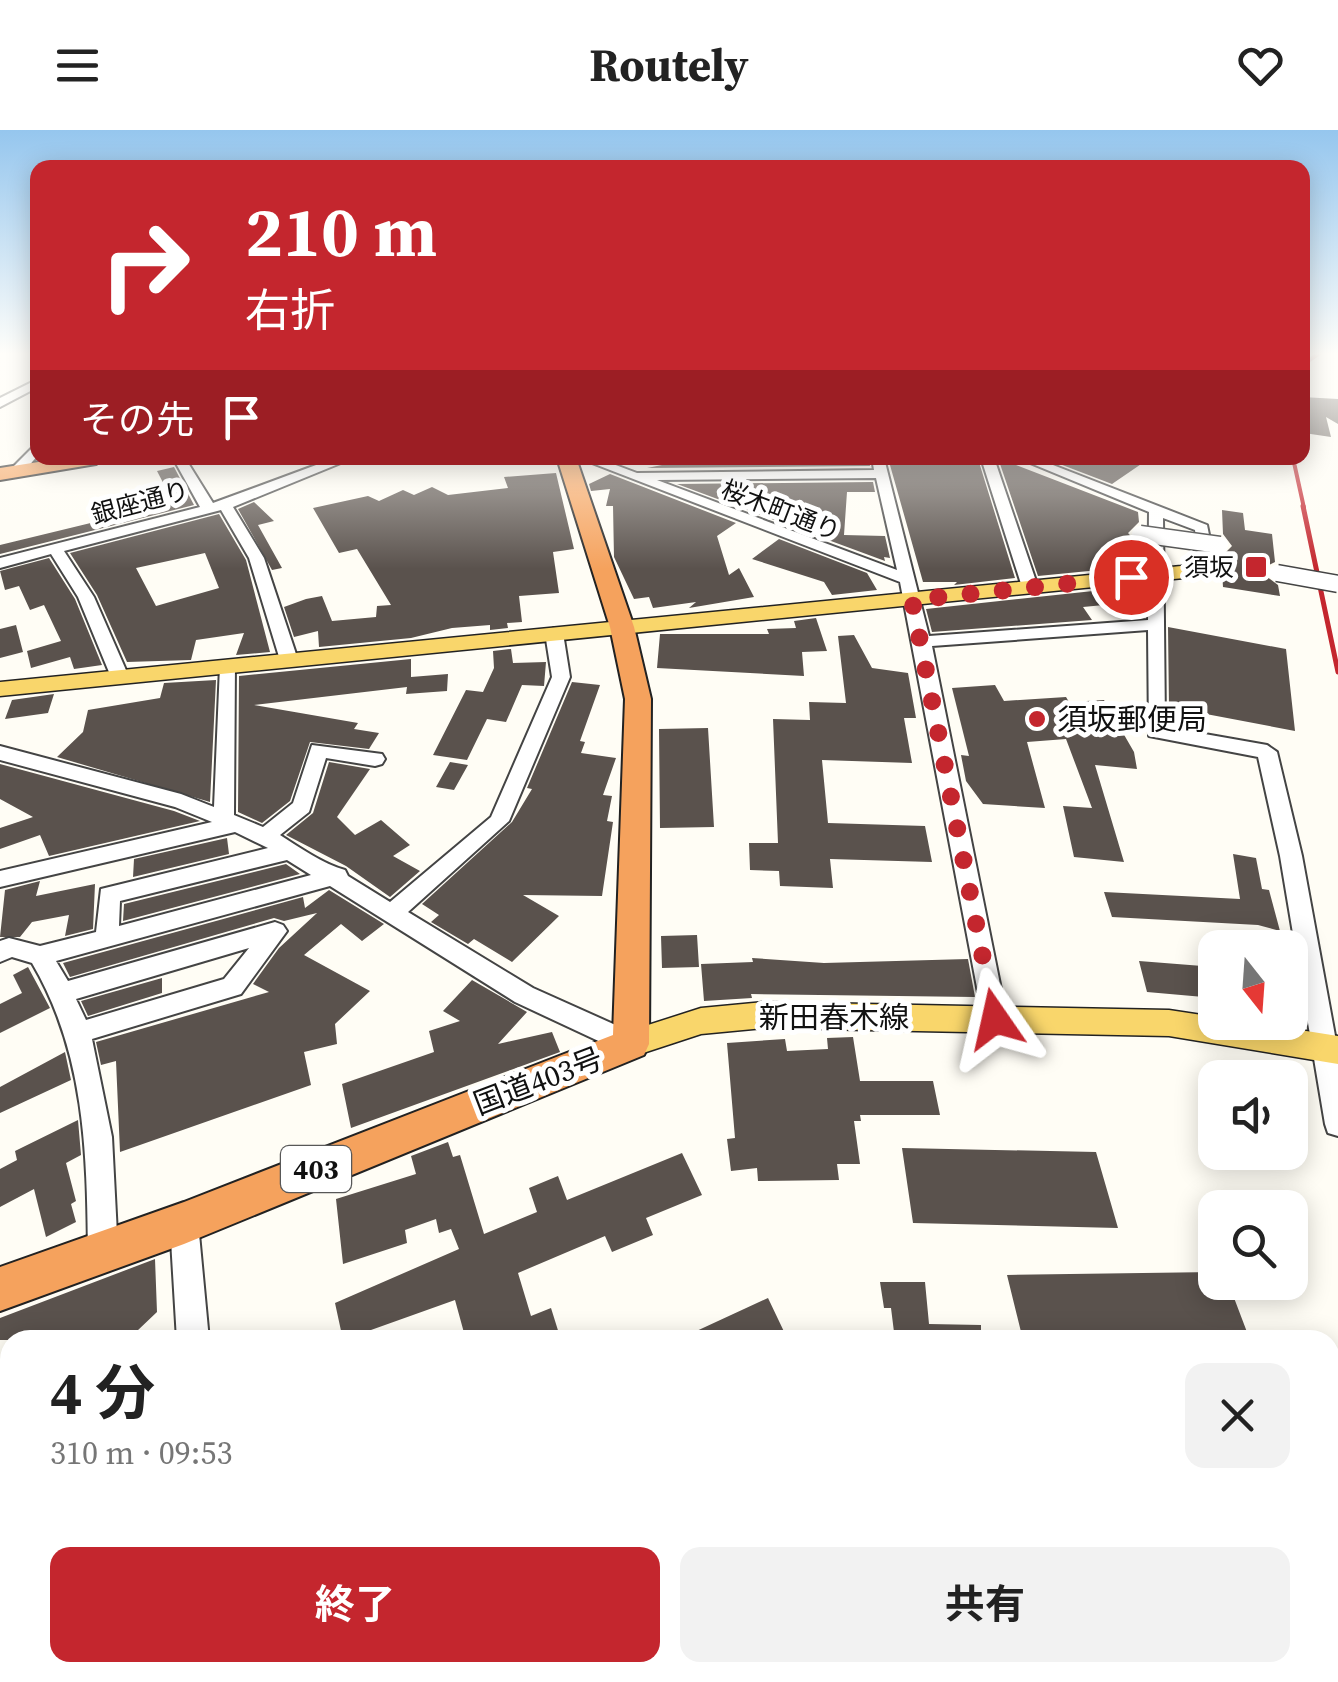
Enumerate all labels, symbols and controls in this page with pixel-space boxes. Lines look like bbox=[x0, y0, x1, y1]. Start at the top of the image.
text: Routely bbox=[589, 34, 749, 96]
icon: menu bbox=[50, 38, 105, 93]
icon: heart bbox=[1233, 38, 1288, 93]
text: 210 m bbox=[245, 183, 437, 279]
icon: right bbox=[80, 200, 210, 330]
text: 右折 bbox=[245, 279, 335, 341]
icon: arrive bbox=[214, 390, 269, 445]
text: その先 bbox=[80, 394, 194, 446]
street label: 桜木町通り bbox=[717, 472, 845, 548]
street label: 銀座通り bbox=[87, 473, 193, 531]
pin bbox=[1089, 535, 1174, 620]
icon: arrive bbox=[1104, 550, 1159, 605]
place label: 須坂 bbox=[1184, 550, 1234, 584]
marker: 須坂 bbox=[1243, 554, 1269, 580]
place label: 須坂郵便局 bbox=[1057, 699, 1207, 740]
marker: 須坂郵便局 bbox=[1026, 708, 1048, 730]
north arrow bbox=[1198, 930, 1308, 1040]
map controls bbox=[1198, 930, 1308, 1300]
position arrow bbox=[943, 967, 1047, 1071]
street label: 新田春木線 bbox=[759, 997, 909, 1038]
street label: 国道403号 bbox=[468, 1038, 608, 1124]
button: sound bbox=[1198, 1060, 1308, 1170]
road number: 403 bbox=[281, 1146, 351, 1192]
button: search bbox=[1198, 1190, 1308, 1300]
text: 4 分 bbox=[50, 1352, 155, 1434]
button: close bbox=[1185, 1363, 1290, 1468]
text: 310 m · 09:53 bbox=[50, 1431, 232, 1475]
button: 終了 bbox=[50, 1547, 660, 1662]
button: 共有 bbox=[680, 1547, 1290, 1662]

